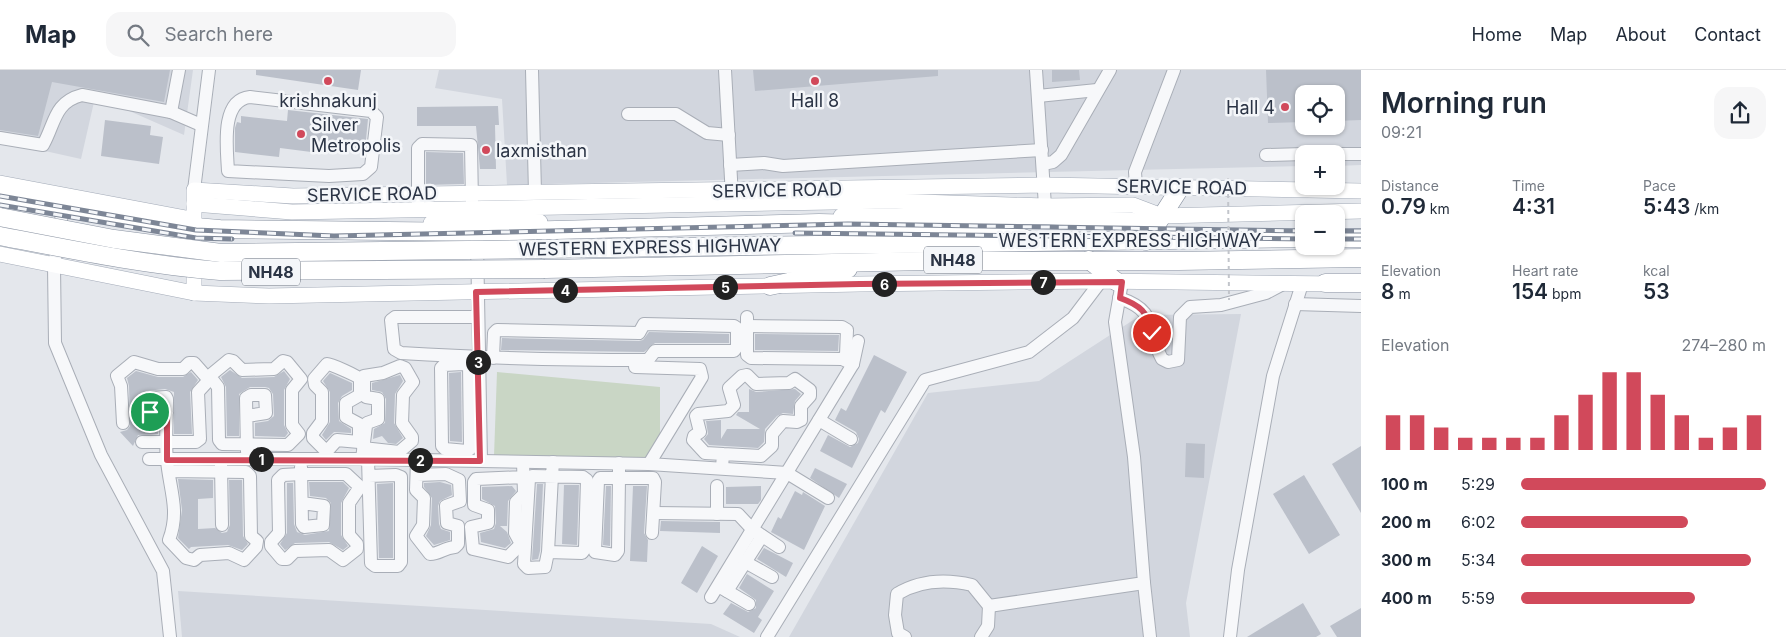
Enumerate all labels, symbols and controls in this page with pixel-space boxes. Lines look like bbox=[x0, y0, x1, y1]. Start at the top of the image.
search box bbox=[106, 12, 456, 57]
text: Map bbox=[25, 20, 76, 49]
icon: search bbox=[124, 21, 152, 49]
text: Search here bbox=[164, 23, 273, 46]
text: Home bbox=[1472, 24, 1522, 45]
text: Map bbox=[1550, 24, 1587, 45]
text: About bbox=[1615, 24, 1666, 45]
text: Contact bbox=[1694, 24, 1761, 45]
marker: krishnakunj bbox=[322, 75, 334, 87]
marker: Hall 8 bbox=[809, 75, 821, 87]
map controls bbox=[1295, 85, 1345, 255]
button: locate bbox=[1295, 85, 1345, 135]
text: Morning run bbox=[1381, 86, 1547, 120]
button: share bbox=[1714, 87, 1766, 139]
place label: krishnakunj bbox=[279, 90, 377, 111]
place label: Hall 8 bbox=[791, 90, 839, 111]
place label: Hall 4 bbox=[1226, 97, 1275, 118]
marker: Hall 4 bbox=[1279, 101, 1291, 113]
place label: Silver Metropolis bbox=[311, 114, 401, 156]
text: 09:21 bbox=[1381, 122, 1422, 142]
marker: Silver Metropolis bbox=[295, 128, 307, 140]
place label: laxmisthan bbox=[496, 140, 587, 161]
marker: laxmisthan bbox=[480, 144, 492, 156]
button: + bbox=[1295, 145, 1345, 195]
street label: SERVICE ROAD bbox=[1117, 175, 1247, 199]
text: Distance bbox=[1381, 177, 1439, 194]
text: Time bbox=[1512, 177, 1545, 194]
text: Pace bbox=[1643, 177, 1676, 194]
street label: SERVICE ROAD bbox=[712, 178, 842, 202]
street label: SERVICE ROAD bbox=[307, 182, 437, 206]
text: 0.79 bbox=[1381, 194, 1426, 219]
text: 4:31 bbox=[1512, 194, 1555, 219]
text: 5:43 bbox=[1643, 194, 1690, 219]
text: km bbox=[1426, 200, 1450, 217]
text: /km bbox=[1690, 200, 1719, 217]
button: − bbox=[1295, 205, 1345, 255]
street label: WESTERN EXPRESS HIGHWAY bbox=[999, 230, 1261, 251]
street label: WESTERN EXPRESS HIGHWAY bbox=[518, 234, 782, 260]
road number: NH48 bbox=[924, 246, 982, 274]
road number: NH48 bbox=[242, 258, 300, 286]
text: Elevation bbox=[1381, 262, 1441, 279]
text: Heart rate bbox=[1512, 262, 1578, 279]
text: kcal bbox=[1643, 262, 1670, 279]
pin: 7 bbox=[1030, 270, 1056, 294]
pin: 6 bbox=[872, 272, 896, 296]
pin: 5 bbox=[712, 274, 738, 300]
text: 7 bbox=[1039, 274, 1048, 291]
text: 6 bbox=[880, 276, 889, 293]
pin: 4 bbox=[552, 278, 578, 302]
text: 5 bbox=[721, 279, 730, 296]
text: 8 bbox=[1381, 279, 1394, 304]
text: 154 bbox=[1512, 279, 1548, 304]
text: 53 bbox=[1643, 279, 1670, 304]
text: 4 bbox=[561, 282, 570, 299]
text: m bbox=[1394, 285, 1411, 302]
text: bpm bbox=[1548, 285, 1581, 302]
pin bbox=[1131, 312, 1173, 354]
icon: check bbox=[1138, 319, 1166, 347]
text: Elevation bbox=[1381, 335, 1450, 355]
text: 274–280 m bbox=[1682, 335, 1766, 355]
pin: 3 bbox=[466, 350, 490, 374]
text: 3 bbox=[474, 354, 483, 371]
pin bbox=[129, 391, 171, 433]
icon: arrive bbox=[136, 398, 164, 426]
pin: 1 bbox=[248, 446, 274, 472]
pin: 2 bbox=[408, 448, 432, 472]
text: 1 bbox=[258, 451, 265, 468]
text: 2 bbox=[416, 452, 425, 469]
text: 100 m bbox=[1381, 474, 1428, 494]
text: 5:29 bbox=[1461, 474, 1495, 494]
text: 200 m bbox=[1381, 512, 1431, 532]
text: 6:02 bbox=[1461, 512, 1495, 532]
text: 300 m bbox=[1381, 550, 1431, 570]
text: 5:34 bbox=[1461, 550, 1496, 570]
text: 400 m bbox=[1381, 588, 1432, 608]
text: 5:59 bbox=[1461, 588, 1495, 608]

